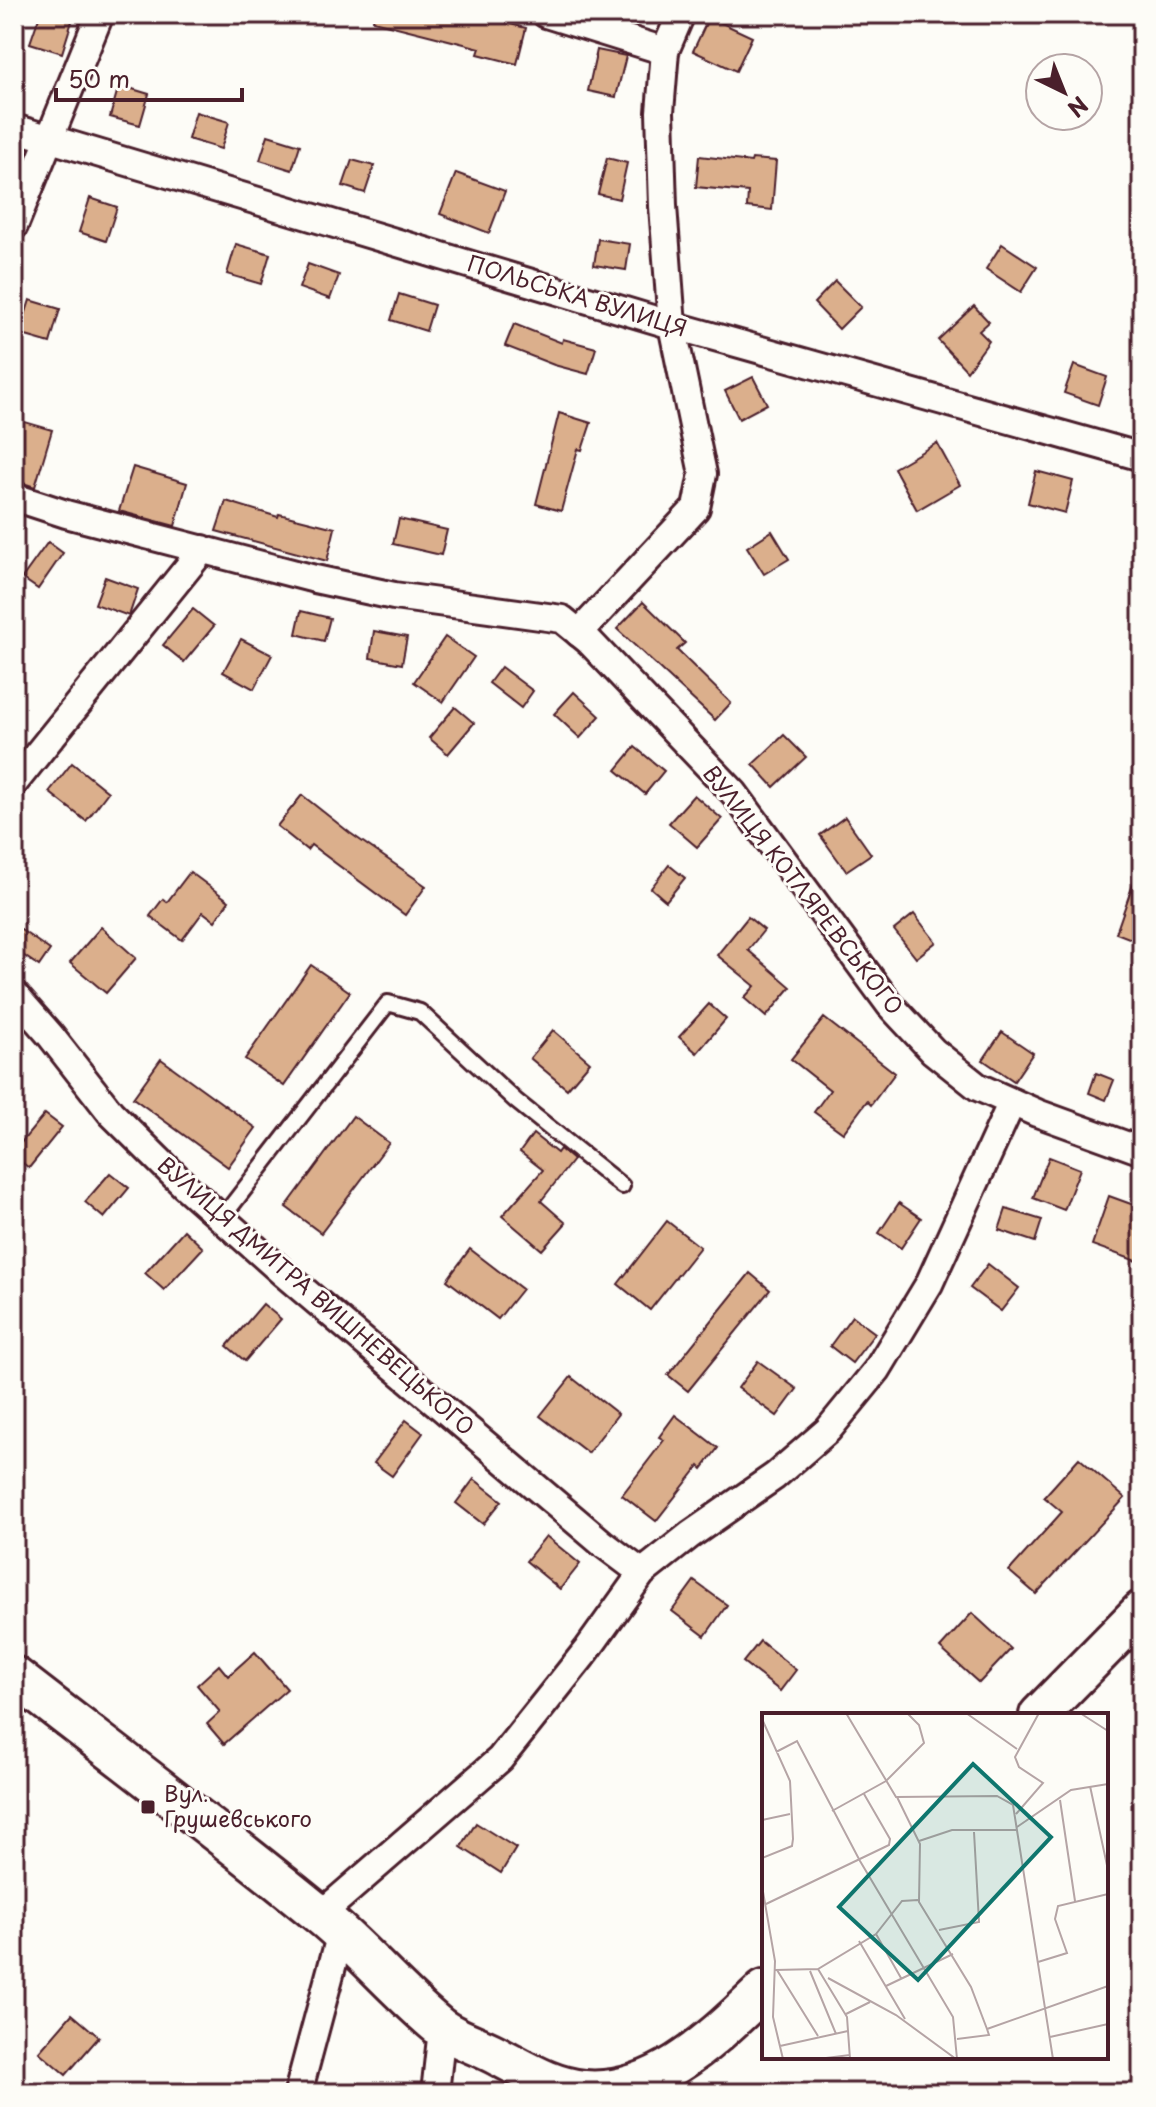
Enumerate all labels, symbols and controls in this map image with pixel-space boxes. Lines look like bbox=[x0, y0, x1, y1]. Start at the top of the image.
scale bar bbox=[56, 52, 242, 102]
north arrow bbox=[1024, 52, 1104, 132]
text: 50 m bbox=[68, 60, 130, 96]
text: N bbox=[1061, 90, 1096, 126]
street label: ПОЛЬСЬКА ВУЛИЦЯ bbox=[464, 245, 691, 344]
street label: ВУЛИЦЯ КОТЛЯРЕВСЬКОГО bbox=[696, 757, 912, 1021]
street label: ВУЛИЦЯ ДМИТРА ВИШНЕВЕЦЬКОГО bbox=[151, 1148, 483, 1442]
inset map bbox=[762, 1713, 1108, 2059]
place label: Вул. Грушевського bbox=[164, 1776, 312, 1834]
marker: Вул. Грушевського bbox=[139, 1798, 157, 1816]

